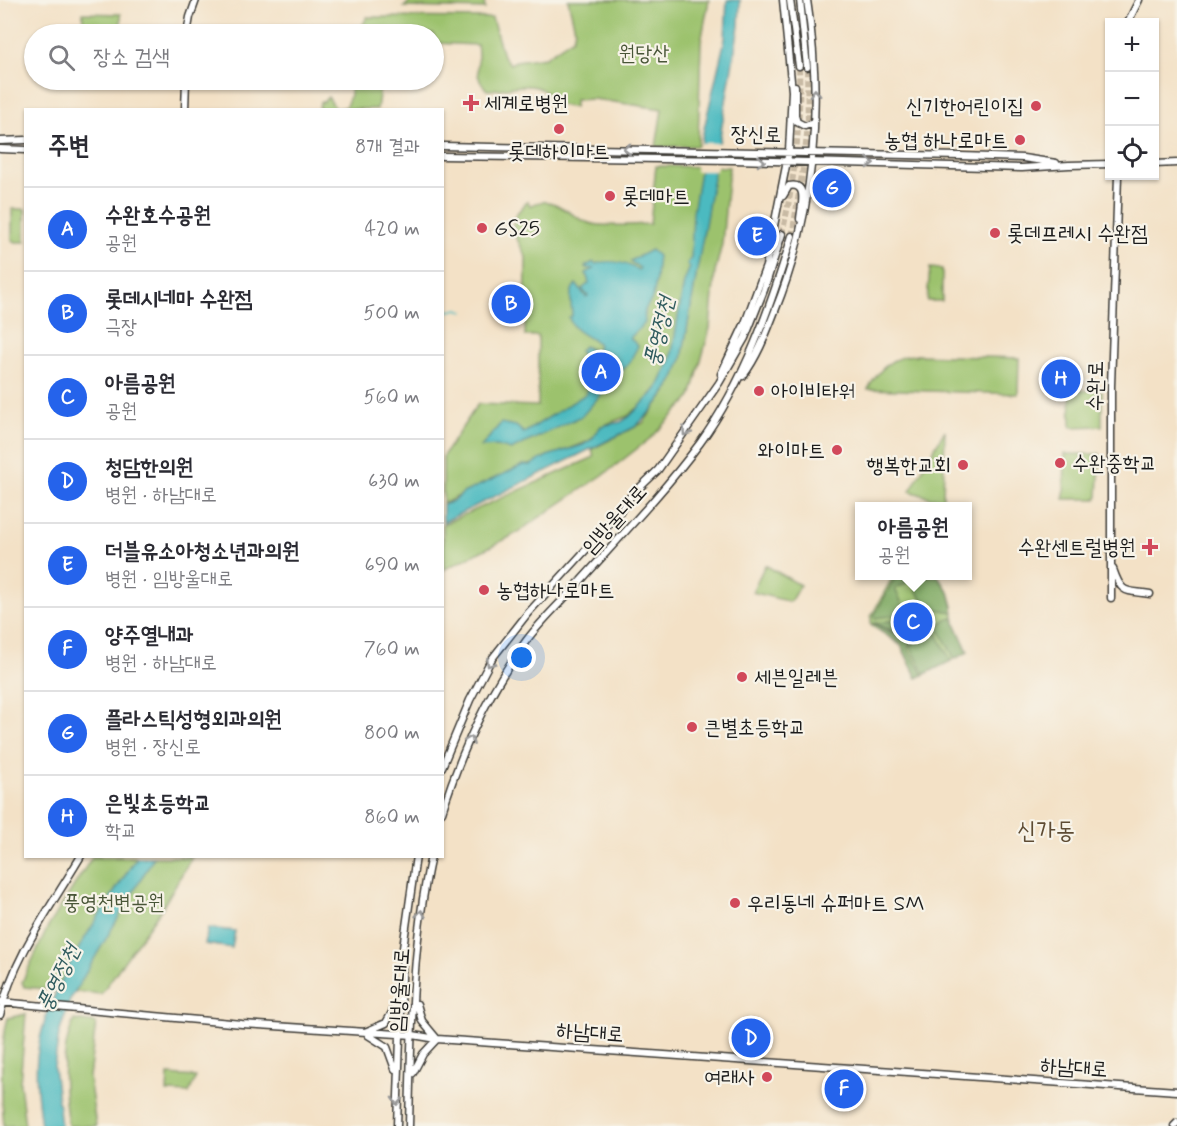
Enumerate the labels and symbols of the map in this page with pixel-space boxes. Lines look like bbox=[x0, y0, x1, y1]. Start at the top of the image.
park label: 원당산 bbox=[619, 40, 669, 68]
one-way arrow bbox=[809, 89, 822, 98]
place label: 세계로병원 bbox=[484, 90, 569, 118]
place label: 신기한어린이집 bbox=[906, 93, 1024, 121]
marker: 세계로병원 bbox=[462, 94, 480, 112]
marker: 신기한어린이집 bbox=[1029, 99, 1043, 113]
street label: 장신로 bbox=[730, 121, 782, 149]
marker: 롯데하이마트 bbox=[552, 122, 566, 136]
place label: 농협 하나로마트 bbox=[884, 127, 1008, 155]
marker: 농협 하나로마트 bbox=[1013, 133, 1027, 147]
place label: 롯데하이마트 bbox=[508, 138, 610, 166]
one-way arrow bbox=[622, 142, 631, 155]
one-way arrow bbox=[756, 154, 765, 167]
one-way arrow bbox=[866, 157, 875, 170]
pin: G bbox=[812, 166, 852, 210]
place label: 롯데마트 bbox=[622, 183, 690, 211]
marker: 롯데마트 bbox=[603, 189, 617, 203]
pin: E bbox=[738, 214, 777, 258]
place label: GS25 bbox=[494, 215, 540, 243]
place label: 롯데프레시 수완점 bbox=[1007, 220, 1148, 248]
marker: GS25 bbox=[475, 221, 489, 235]
marker: 롯데프레시 수완점 bbox=[988, 226, 1002, 240]
pin: B bbox=[492, 282, 530, 326]
water label: 풍영정천 bbox=[638, 292, 682, 369]
pin: A bbox=[582, 350, 620, 394]
pin: H bbox=[1042, 356, 1080, 401]
street label: 수완로 bbox=[1082, 360, 1110, 412]
place label: 아이비타워 bbox=[771, 378, 856, 406]
marker: 아이비타워 bbox=[752, 384, 766, 398]
one-way arrow bbox=[683, 425, 694, 436]
place label: 와이마트 bbox=[757, 437, 825, 465]
marker: 와이마트 bbox=[830, 443, 844, 457]
place label: 수완중학교 bbox=[1072, 450, 1157, 478]
place label: 행복한교회 bbox=[867, 452, 951, 480]
marker: 수완중학교 bbox=[1053, 456, 1067, 470]
marker: 행복한교회 bbox=[956, 458, 970, 472]
street label: 임방울대로 bbox=[576, 479, 653, 560]
place label: 수완센트럴병원 bbox=[1018, 534, 1136, 562]
marker: 수완센트럴병원 bbox=[1141, 538, 1159, 556]
place label: 농협하나로마트 bbox=[496, 577, 614, 605]
marker: 농협하나로마트 bbox=[477, 583, 491, 597]
pin: C bbox=[894, 600, 932, 644]
your location bbox=[507, 643, 536, 672]
one-way arrow bbox=[486, 656, 497, 667]
place label: 세븐일레븐 bbox=[754, 664, 839, 692]
marker: 세븐일레븐 bbox=[735, 670, 749, 684]
place label: 큰별초등학교 bbox=[704, 714, 805, 742]
marker: 큰별초등학교 bbox=[685, 720, 699, 734]
one-way arrow bbox=[463, 735, 475, 746]
district label: 신가동 bbox=[1017, 816, 1075, 847]
park label: 풍영천변공원 bbox=[63, 889, 165, 917]
place label: 우리동네 슈퍼마트 SM bbox=[747, 890, 925, 918]
marker: 우리동네 슈퍼마트 SM bbox=[728, 896, 742, 910]
one-way arrow bbox=[414, 909, 427, 919]
water label: 풍영정천 bbox=[31, 938, 88, 1016]
street label: 임방울대로 bbox=[383, 947, 417, 1033]
pin: D bbox=[732, 1016, 771, 1060]
street label: 하남대로 bbox=[555, 1017, 625, 1049]
street label: 하남대로 bbox=[1039, 1052, 1109, 1084]
place label: 여래사 bbox=[704, 1064, 755, 1092]
pin: F bbox=[824, 1066, 864, 1112]
marker: 여래사 bbox=[760, 1070, 774, 1084]
one-way arrow bbox=[391, 1097, 404, 1106]

